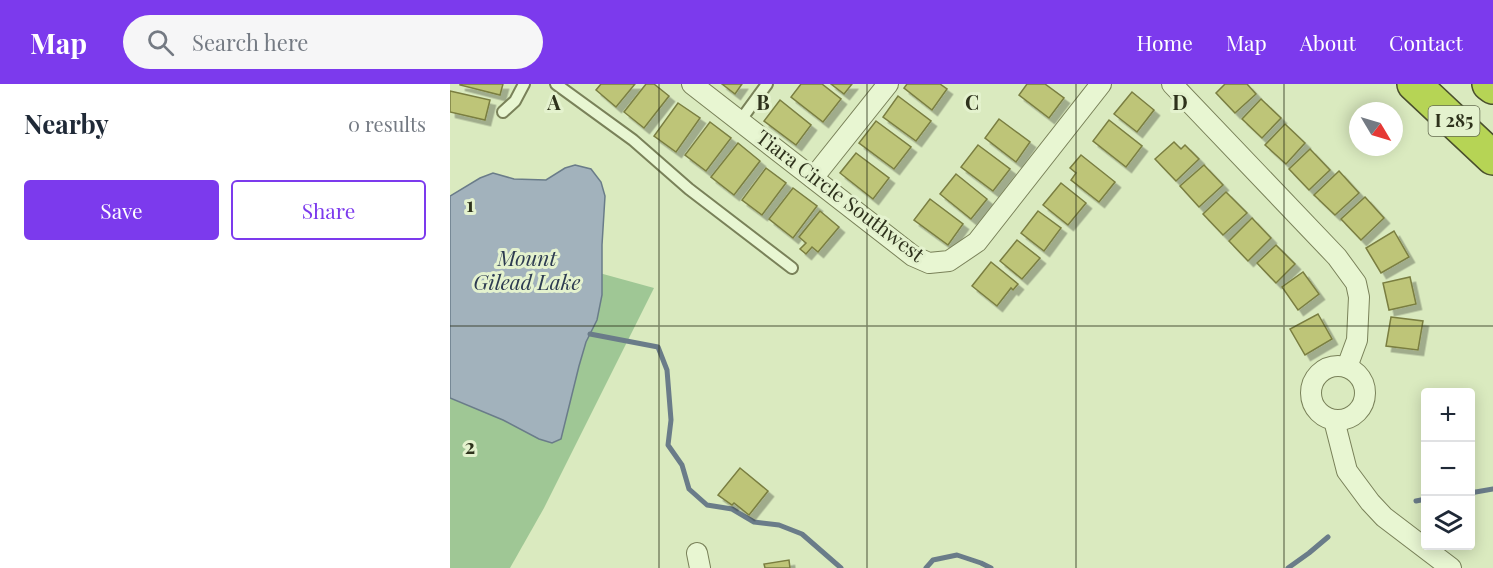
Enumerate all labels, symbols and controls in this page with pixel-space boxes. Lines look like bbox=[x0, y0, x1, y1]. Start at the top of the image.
search box bbox=[123, 15, 543, 69]
text: Map bbox=[30, 24, 87, 61]
icon: search bbox=[144, 26, 177, 59]
text: Search here bbox=[192, 27, 308, 57]
text: Home bbox=[1137, 28, 1193, 56]
text: Map bbox=[1226, 28, 1267, 56]
text: About bbox=[1300, 28, 1356, 56]
text: Contact bbox=[1389, 28, 1463, 56]
text: A bbox=[546, 88, 561, 115]
text: B bbox=[756, 88, 770, 115]
text: C bbox=[965, 88, 979, 115]
text: D bbox=[1172, 88, 1188, 115]
north arrow bbox=[1349, 102, 1403, 156]
text: Nearby bbox=[24, 106, 109, 141]
road number: I 285 bbox=[1428, 106, 1480, 136]
text: 0 results bbox=[348, 110, 426, 137]
street label: Tiara Circle Southwest bbox=[751, 123, 931, 267]
button: Save bbox=[24, 180, 219, 240]
button: Share bbox=[231, 180, 426, 240]
text: 1 bbox=[466, 190, 474, 217]
water label: Mount Gilead Lake bbox=[473, 243, 581, 295]
map controls bbox=[1421, 388, 1475, 550]
button: + bbox=[1421, 388, 1475, 442]
text: 2 bbox=[465, 432, 475, 459]
button: − bbox=[1421, 442, 1475, 496]
button: layers bbox=[1421, 496, 1475, 550]

